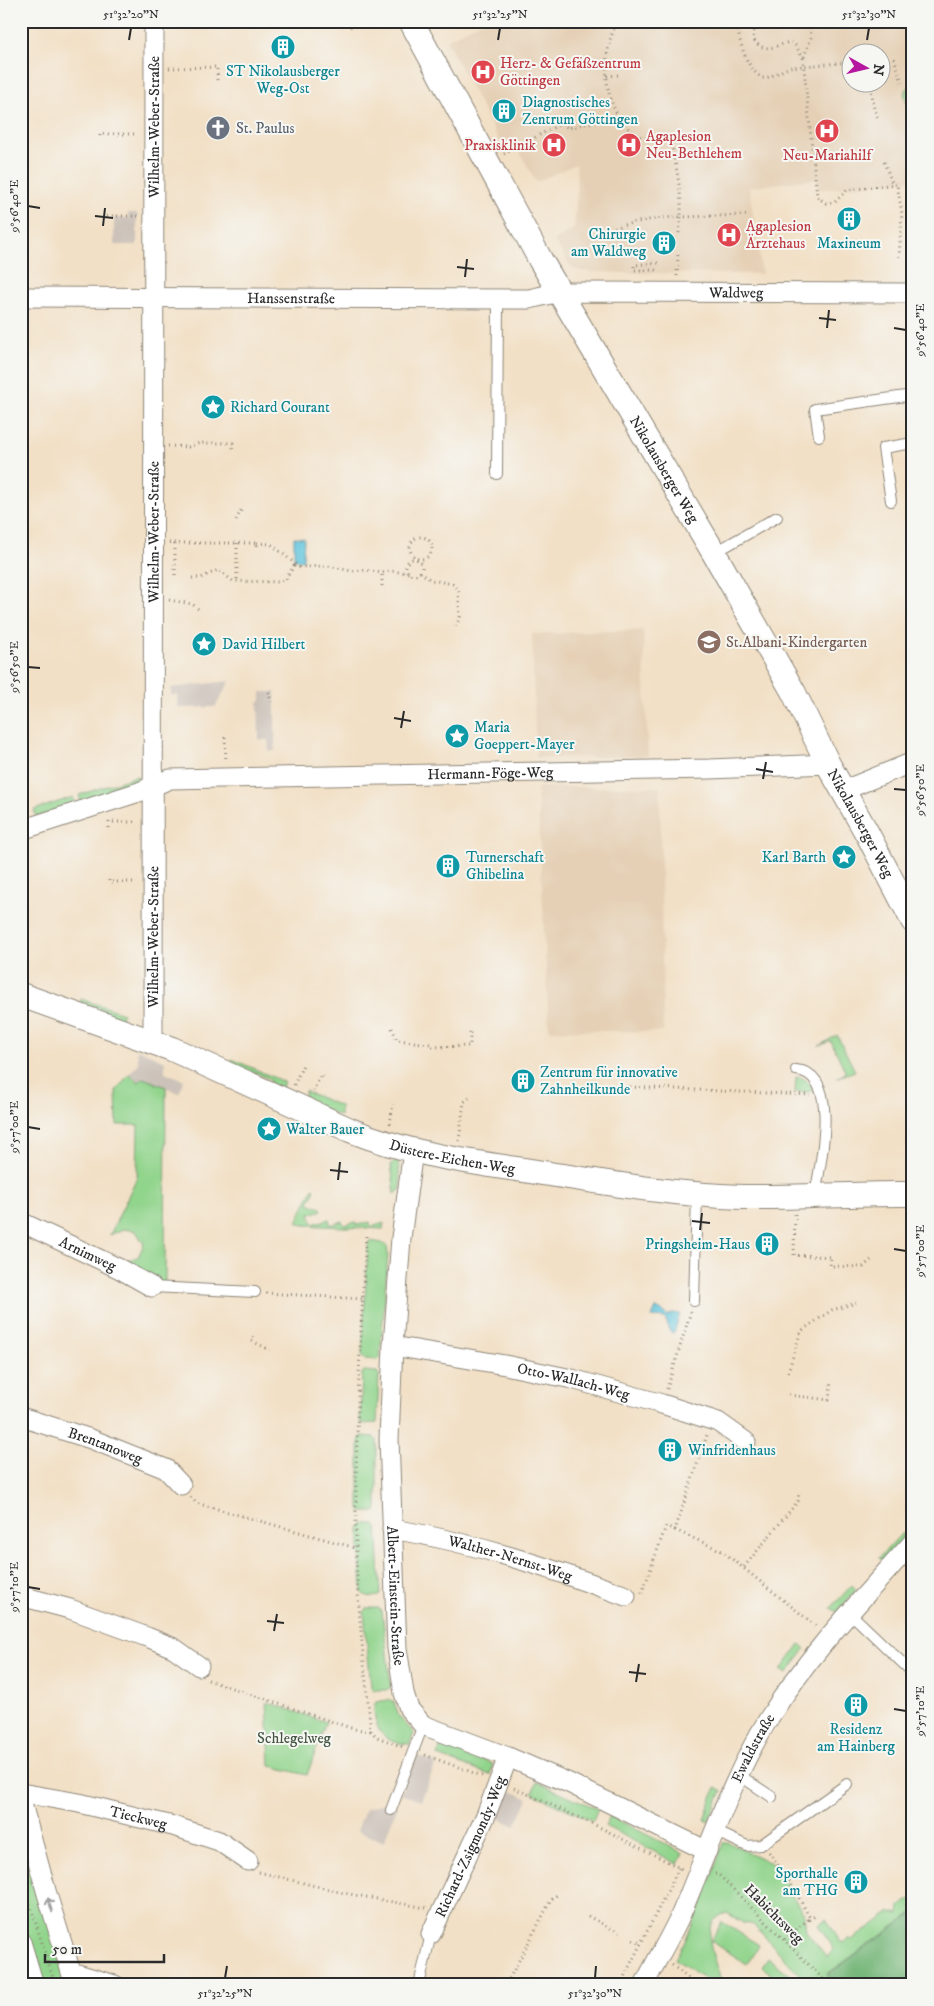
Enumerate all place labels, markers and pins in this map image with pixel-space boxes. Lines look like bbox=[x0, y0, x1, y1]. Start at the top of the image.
building icon: ST Nikolausberger Weg-Ost bbox=[270, 34, 296, 60]
place label: Herz- & Gefäßzentrum Göttingen bbox=[500, 54, 641, 90]
hospital icon: Herz- & Gefäßzentrum Göttingen bbox=[470, 59, 496, 85]
place label: ST Nikolausberger Weg-Ost bbox=[226, 62, 340, 98]
place label: Diagnostisches Zentrum Göttingen bbox=[522, 93, 638, 129]
building icon: Diagnostisches Zentrum Göttingen bbox=[491, 98, 517, 124]
church icon: St. Paulus bbox=[205, 115, 231, 141]
hospital icon: Neu-Mariahilf bbox=[814, 118, 840, 144]
place label: St. Paulus bbox=[236, 119, 294, 138]
place label: Agaplesion Neu-Bethlehem bbox=[646, 127, 742, 163]
hospital icon: Praxisklinik bbox=[541, 132, 567, 158]
hospital icon: Agaplesion Neu-Bethlehem bbox=[616, 132, 642, 158]
place label: Praxisklinik bbox=[464, 136, 537, 155]
place label: Neu-Mariahilf bbox=[783, 146, 873, 165]
building icon: Maxineum bbox=[836, 206, 862, 232]
place label: Agaplesion Ärztehaus bbox=[746, 217, 812, 253]
hospital icon: Agaplesion Ärztehaus bbox=[716, 222, 742, 248]
place label: Chirurgie am Waldweg bbox=[571, 225, 647, 261]
building icon: Chirurgie am Waldweg bbox=[651, 230, 677, 256]
place label: Maxineum bbox=[817, 234, 881, 253]
place icon: Richard Courant bbox=[200, 394, 226, 420]
place label: Richard Courant bbox=[230, 398, 330, 417]
school or university icon: St.Albani-Kindergarten bbox=[696, 629, 722, 655]
place icon: David Hilbert bbox=[191, 631, 217, 657]
place label: St.Albani-Kindergarten bbox=[726, 633, 867, 652]
place label: David Hilbert bbox=[222, 635, 305, 654]
place label: Maria Goeppert-Mayer bbox=[474, 718, 575, 754]
place icon: Maria Goeppert-Mayer bbox=[444, 723, 470, 749]
place icon: Karl Barth bbox=[831, 844, 857, 870]
place label: Turnerschaft Ghibelina bbox=[466, 848, 544, 884]
place label: Karl Barth bbox=[762, 848, 826, 867]
building icon: Turnerschaft Ghibelina bbox=[435, 853, 461, 879]
place label: Zentrum für innovative Zahnheilkunde bbox=[540, 1063, 678, 1099]
building icon: Zentrum für innovative Zahnheilkunde bbox=[510, 1068, 536, 1094]
place icon: Walter Bauer bbox=[256, 1116, 282, 1142]
place label: Walter Bauer bbox=[285, 1120, 365, 1139]
building icon: Pringsheim-Haus bbox=[754, 1231, 780, 1257]
place label: Pringsheim-Haus bbox=[645, 1235, 750, 1254]
building icon: Winfridenhaus bbox=[657, 1437, 683, 1463]
place label: Winfridenhaus bbox=[687, 1441, 776, 1460]
building icon: Residenz am Hainberg bbox=[843, 1692, 869, 1718]
place label: Residenz am Hainberg bbox=[817, 1720, 896, 1756]
place label: Sporthalle am THG bbox=[776, 1864, 839, 1900]
building icon: Sporthalle am THG bbox=[843, 1869, 869, 1895]

